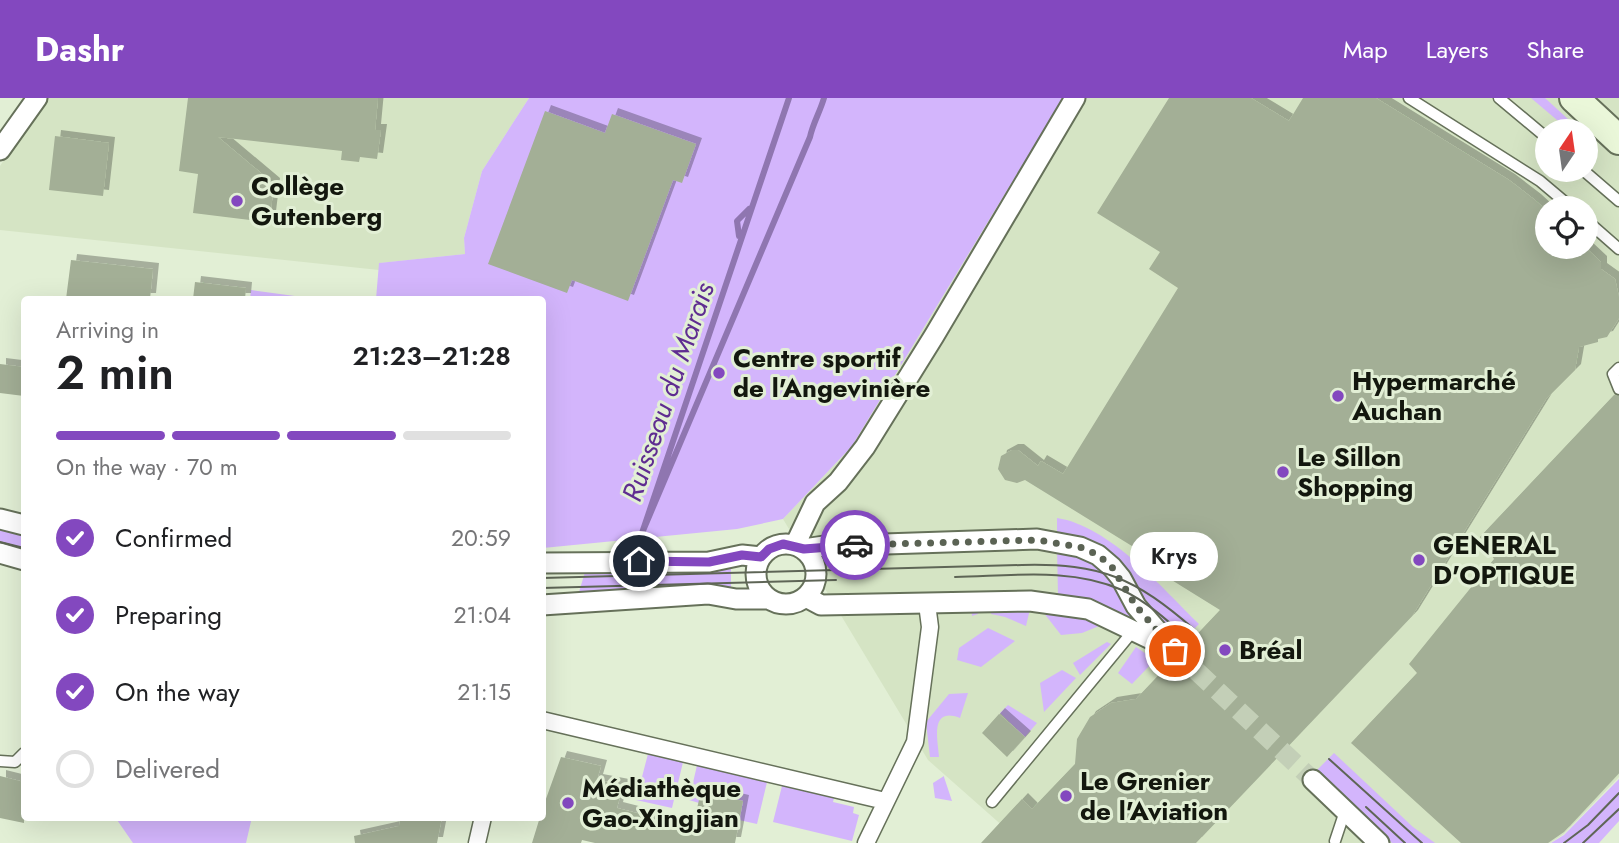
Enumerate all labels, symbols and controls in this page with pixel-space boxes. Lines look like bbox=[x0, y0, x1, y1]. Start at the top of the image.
text: Dashr bbox=[35, 26, 124, 73]
text: Map bbox=[1343, 32, 1388, 67]
text: Layers bbox=[1426, 32, 1488, 67]
text: Share bbox=[1526, 32, 1584, 67]
north arrow bbox=[1535, 119, 1598, 182]
map controls bbox=[1535, 119, 1598, 259]
place label: Collège Gutenberg bbox=[251, 167, 382, 235]
marker: Collège Gutenberg bbox=[229, 193, 245, 209]
button: locate bbox=[1535, 196, 1598, 259]
water label: Ruisseau du Marais bbox=[611, 276, 725, 507]
text: Arriving in bbox=[56, 313, 159, 347]
text: 21:23–21:28 bbox=[352, 337, 511, 375]
place label: Centre sportif de l'Angevinière bbox=[733, 339, 930, 407]
text: 2 min bbox=[56, 340, 174, 406]
place label: Hypermarché Auchan bbox=[1351, 362, 1516, 430]
marker: Centre sportif de l'Angevinière bbox=[711, 365, 727, 381]
marker: Hypermarché Auchan bbox=[1330, 388, 1346, 404]
place label: Le Sillon Shopping bbox=[1297, 438, 1413, 506]
text: On the way · 70 m bbox=[56, 450, 238, 484]
marker: Le Sillon Shopping bbox=[1275, 464, 1291, 480]
courier bbox=[820, 510, 890, 580]
icon: check bbox=[56, 519, 94, 557]
text: Confirmed bbox=[115, 519, 232, 557]
text: 20:59 bbox=[451, 521, 511, 555]
icon: car bbox=[836, 526, 874, 564]
place label: GENERAL D'OPTIQUE bbox=[1433, 526, 1575, 594]
pin bbox=[609, 531, 669, 591]
callout: Krys bbox=[1131, 532, 1219, 581]
text: Krys bbox=[1151, 539, 1197, 573]
icon: home bbox=[620, 542, 658, 580]
marker: GENERAL D'OPTIQUE bbox=[1411, 552, 1427, 568]
icon: check bbox=[56, 596, 94, 634]
text: Preparing bbox=[115, 596, 222, 634]
text: 21:04 bbox=[453, 598, 511, 632]
pin bbox=[1145, 621, 1205, 681]
place label: Bréal bbox=[1239, 631, 1303, 669]
icon: bag bbox=[1156, 632, 1194, 670]
marker: Bréal bbox=[1217, 642, 1233, 658]
icon: check bbox=[56, 673, 94, 711]
text: On the way bbox=[115, 673, 240, 711]
text: 21:15 bbox=[457, 675, 511, 709]
text: Delivered bbox=[115, 750, 220, 788]
place label: Le Grenier de l'Aviation bbox=[1080, 762, 1228, 830]
place label: Médiathèque Gao-Xingjian bbox=[582, 769, 741, 837]
marker: Le Grenier de l'Aviation bbox=[1058, 788, 1074, 804]
marker: Médiathèque Gao-Xingjian bbox=[560, 795, 576, 811]

